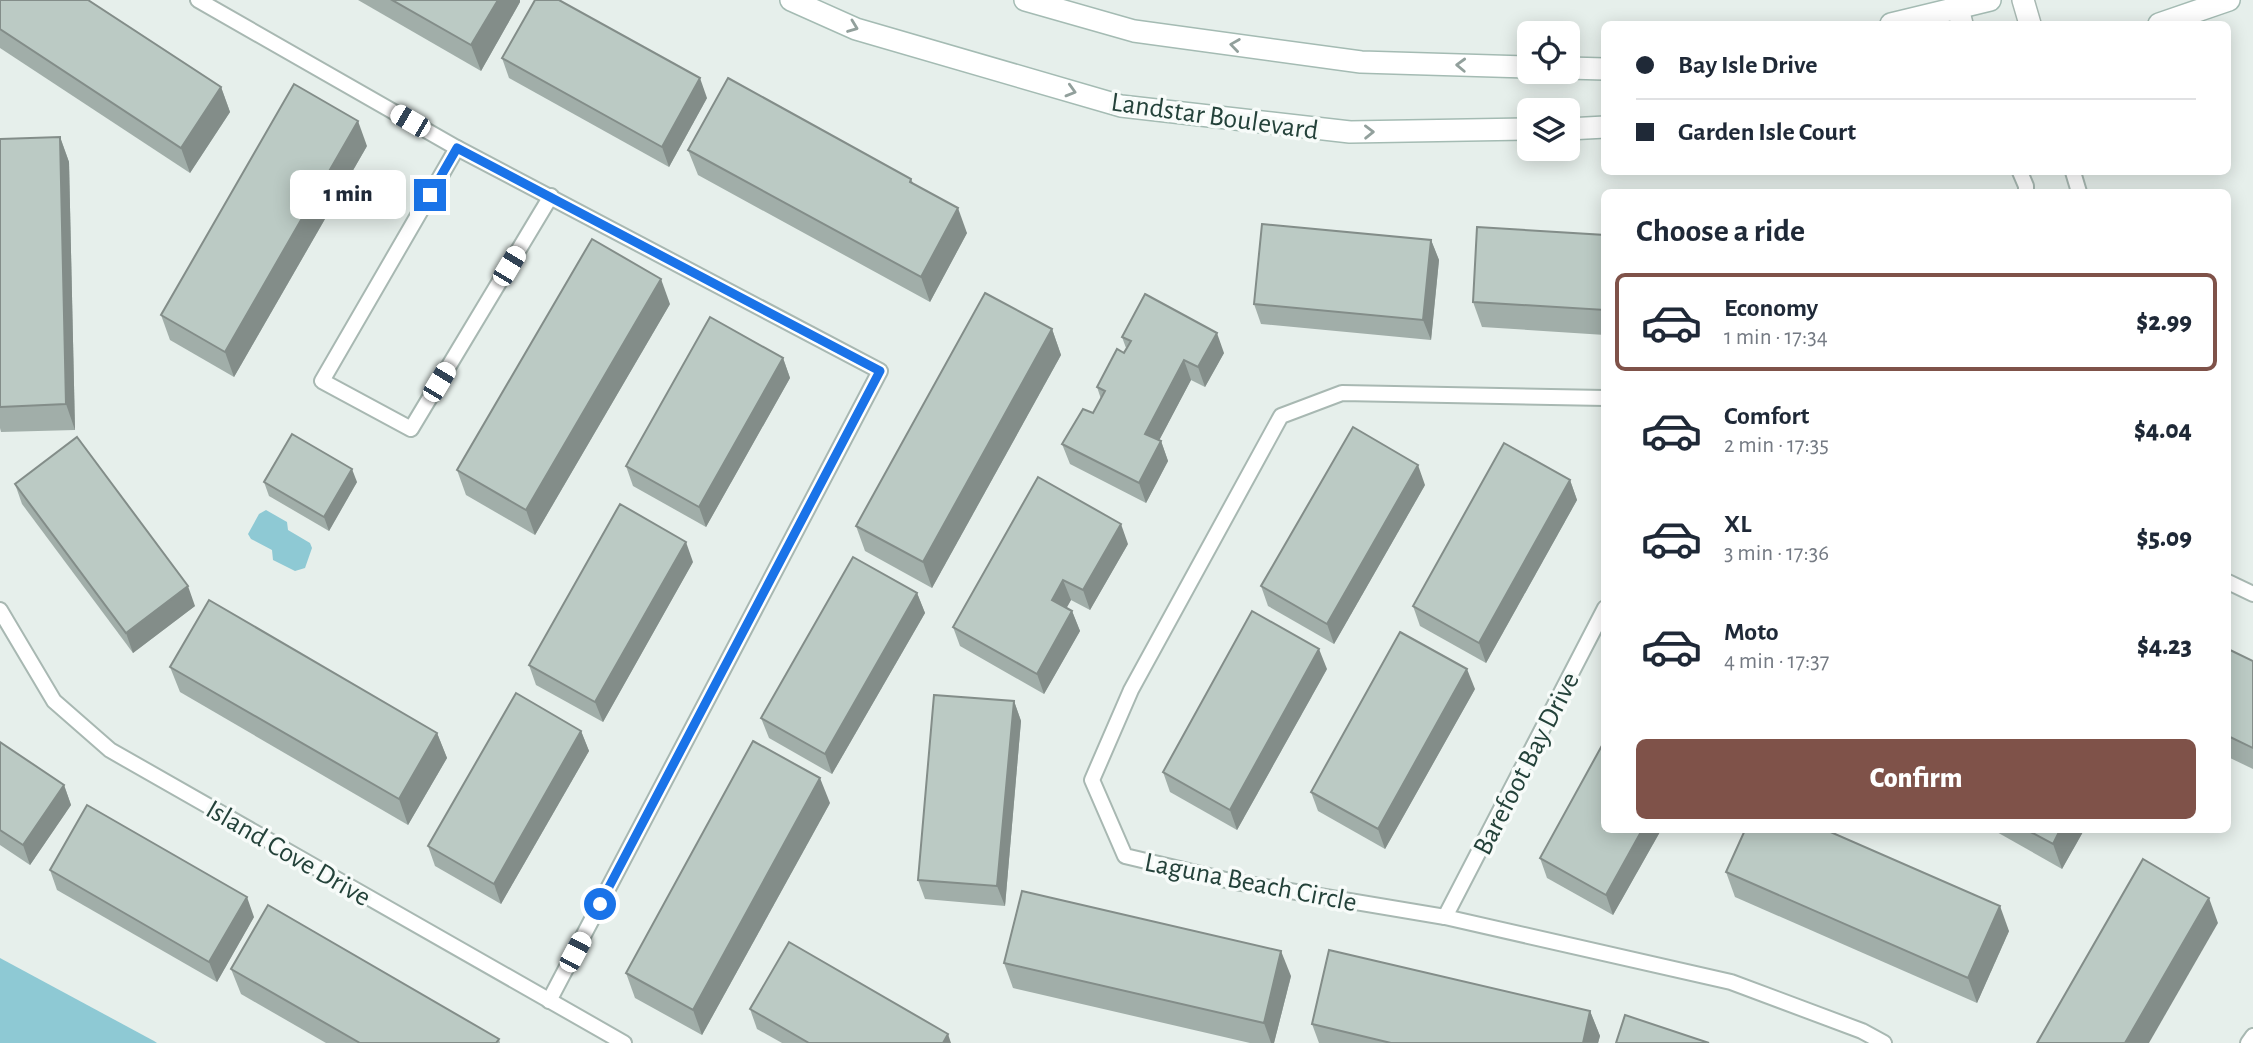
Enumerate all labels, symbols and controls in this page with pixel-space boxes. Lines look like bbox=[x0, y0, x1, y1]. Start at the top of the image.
one-way arrow bbox=[847, 19, 859, 33]
map controls bbox=[1517, 21, 1580, 161]
button: locate bbox=[1517, 21, 1580, 84]
one-way arrow bbox=[1229, 37, 1241, 52]
text: Bay Isle Drive bbox=[1678, 52, 1818, 78]
one-way arrow bbox=[1456, 57, 1466, 73]
one-way arrow bbox=[1065, 83, 1077, 98]
street label: Landstar Boulevard bbox=[1109, 89, 1320, 145]
button: layers bbox=[1517, 98, 1580, 161]
car bbox=[387, 101, 434, 141]
text: Garden Isle Court bbox=[1678, 119, 1856, 145]
one-way arrow bbox=[1364, 124, 1374, 140]
callout: 1 min bbox=[290, 170, 406, 220]
route end bbox=[414, 179, 446, 211]
text: 1 min bbox=[324, 183, 372, 206]
text: Choose a ride bbox=[1636, 215, 1805, 247]
car bbox=[490, 243, 529, 289]
icon: car bbox=[1640, 291, 1703, 354]
text: Economy bbox=[1724, 295, 1818, 321]
text: $2.99 bbox=[2136, 309, 2192, 335]
text: 1 min · 17:34 bbox=[1724, 326, 1828, 349]
car bbox=[420, 359, 459, 405]
icon: car bbox=[1640, 399, 1703, 462]
text: Comfort bbox=[1724, 403, 1809, 429]
text: $4.04 bbox=[2134, 417, 2192, 443]
text: 2 min · 17:35 bbox=[1724, 434, 1829, 457]
icon: car bbox=[1640, 507, 1703, 570]
text: XL bbox=[1724, 511, 1751, 537]
text: $5.09 bbox=[2137, 525, 2192, 551]
text: 3 min · 17:36 bbox=[1724, 542, 1829, 565]
icon: car bbox=[1640, 615, 1703, 678]
text: Moto bbox=[1724, 619, 1779, 645]
text: $4.23 bbox=[2137, 633, 2192, 659]
text: 4 min · 17:37 bbox=[1724, 650, 1829, 673]
street label: Barefoot Bay Drive bbox=[1469, 668, 1585, 860]
button: Confirm bbox=[1636, 739, 2196, 819]
street label: Island Cove Drive bbox=[201, 795, 375, 912]
street label: Laguna Beach Circle bbox=[1142, 849, 1359, 917]
route start bbox=[584, 888, 616, 920]
car bbox=[556, 929, 595, 975]

